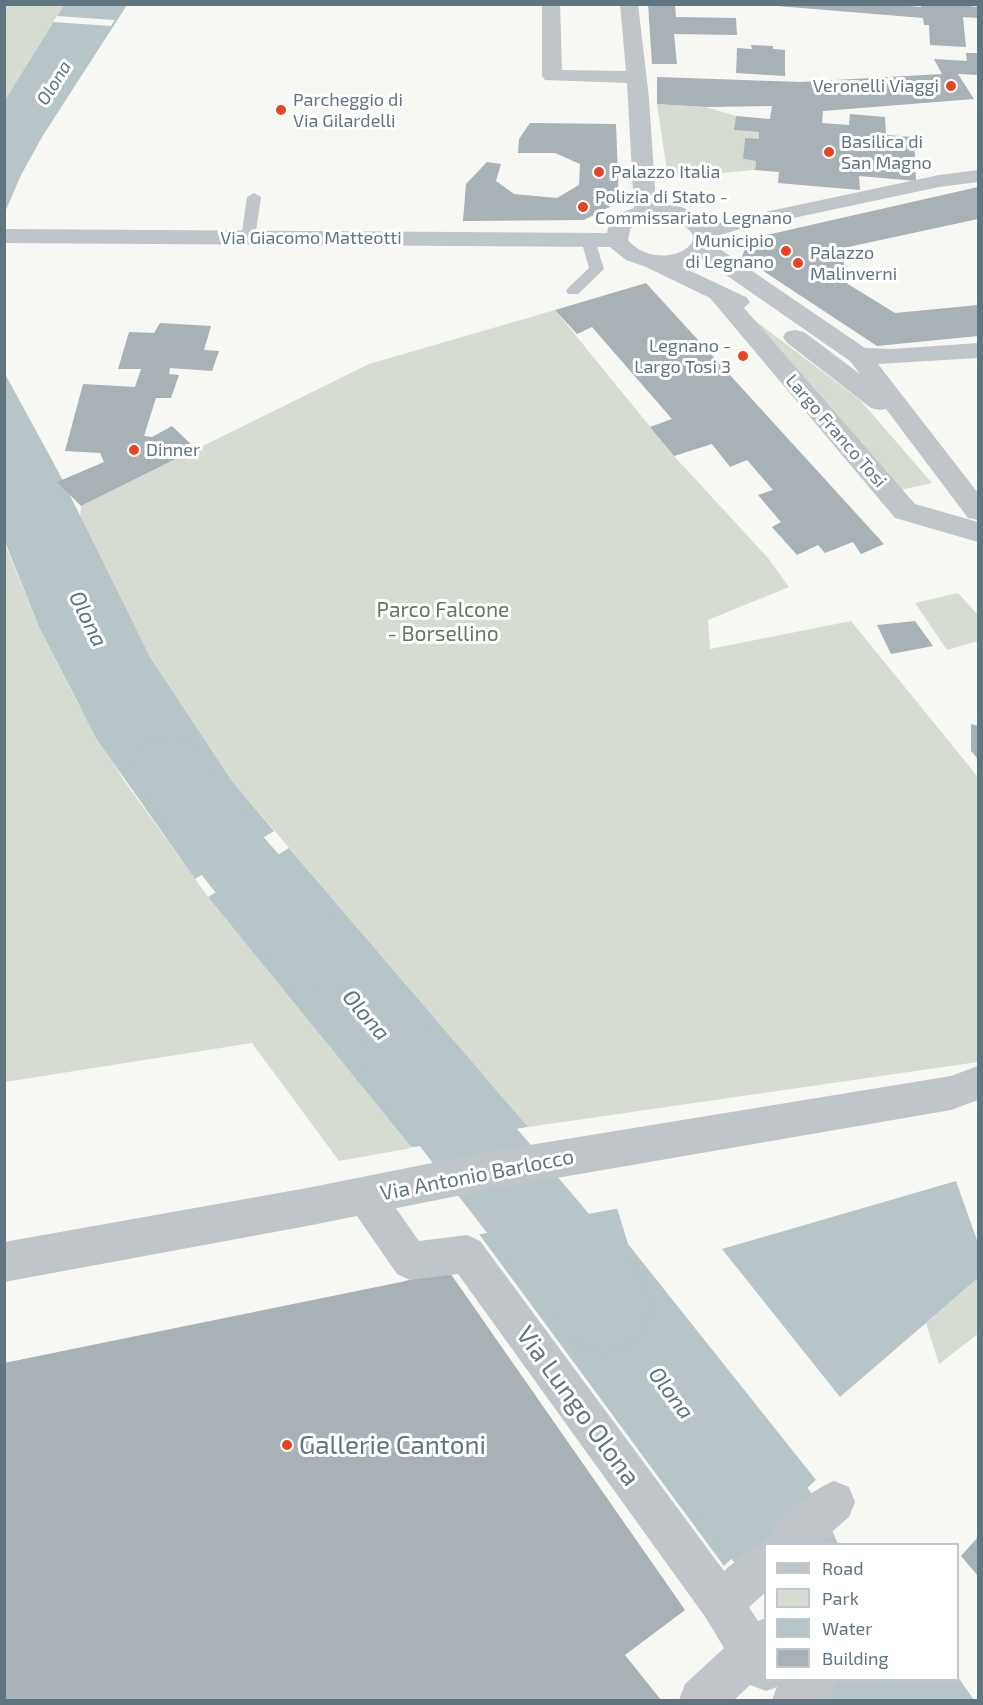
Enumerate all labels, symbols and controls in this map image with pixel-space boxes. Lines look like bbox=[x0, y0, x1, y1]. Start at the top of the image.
water label: Olona bbox=[32, 57, 76, 109]
place label: Veronelli Viaggi bbox=[813, 75, 939, 97]
marker: Veronelli Viaggi bbox=[944, 79, 958, 93]
place label: Parcheggio di Via Gilardelli bbox=[293, 89, 403, 132]
marker: Parcheggio di Via Gilardelli bbox=[274, 103, 288, 117]
place label: Basilica di San Magno bbox=[841, 131, 932, 174]
marker: Basilica di San Magno bbox=[822, 145, 836, 159]
place label: Palazzo Italia bbox=[611, 161, 720, 183]
marker: Palazzo Italia bbox=[592, 165, 606, 179]
place label: Polizia di Stato - Commissariato Legnano bbox=[595, 186, 792, 228]
marker: Polizia di Stato - Commissariato Legnano bbox=[576, 200, 590, 214]
street label: Via Giacomo Matteotti bbox=[220, 227, 402, 249]
place label: Municipio di Legnano bbox=[685, 230, 774, 272]
place label: Palazzo Malinverni bbox=[810, 242, 897, 284]
marker: Municipio di Legnano bbox=[779, 244, 793, 258]
marker: Palazzo Malinverni bbox=[791, 256, 805, 270]
place label: Legnano - Largo Tosi 3 bbox=[634, 335, 731, 378]
marker: Legnano - Largo Tosi 3 bbox=[736, 349, 750, 363]
street label: Largo Franco Tosi bbox=[781, 370, 891, 492]
place label: Dinner bbox=[146, 439, 200, 461]
marker: Dinner bbox=[127, 443, 141, 457]
water label: Olona bbox=[63, 587, 113, 651]
park label: Parco Falcone - Borsellino bbox=[377, 597, 509, 647]
water label: Olona bbox=[337, 984, 395, 1046]
street label: Via Antonio Barlocco bbox=[378, 1144, 576, 1206]
street label: Via Lungo Olona bbox=[510, 1320, 646, 1492]
water label: Olona bbox=[643, 1362, 699, 1424]
place label: Gallerie Cantoni bbox=[299, 1429, 486, 1461]
marker: Gallerie Cantoni bbox=[280, 1438, 294, 1452]
legend bbox=[764, 1543, 959, 1681]
text: Road bbox=[822, 1557, 863, 1579]
text: Park bbox=[822, 1587, 859, 1609]
text: Water bbox=[822, 1617, 872, 1639]
text: Building bbox=[822, 1647, 889, 1669]

